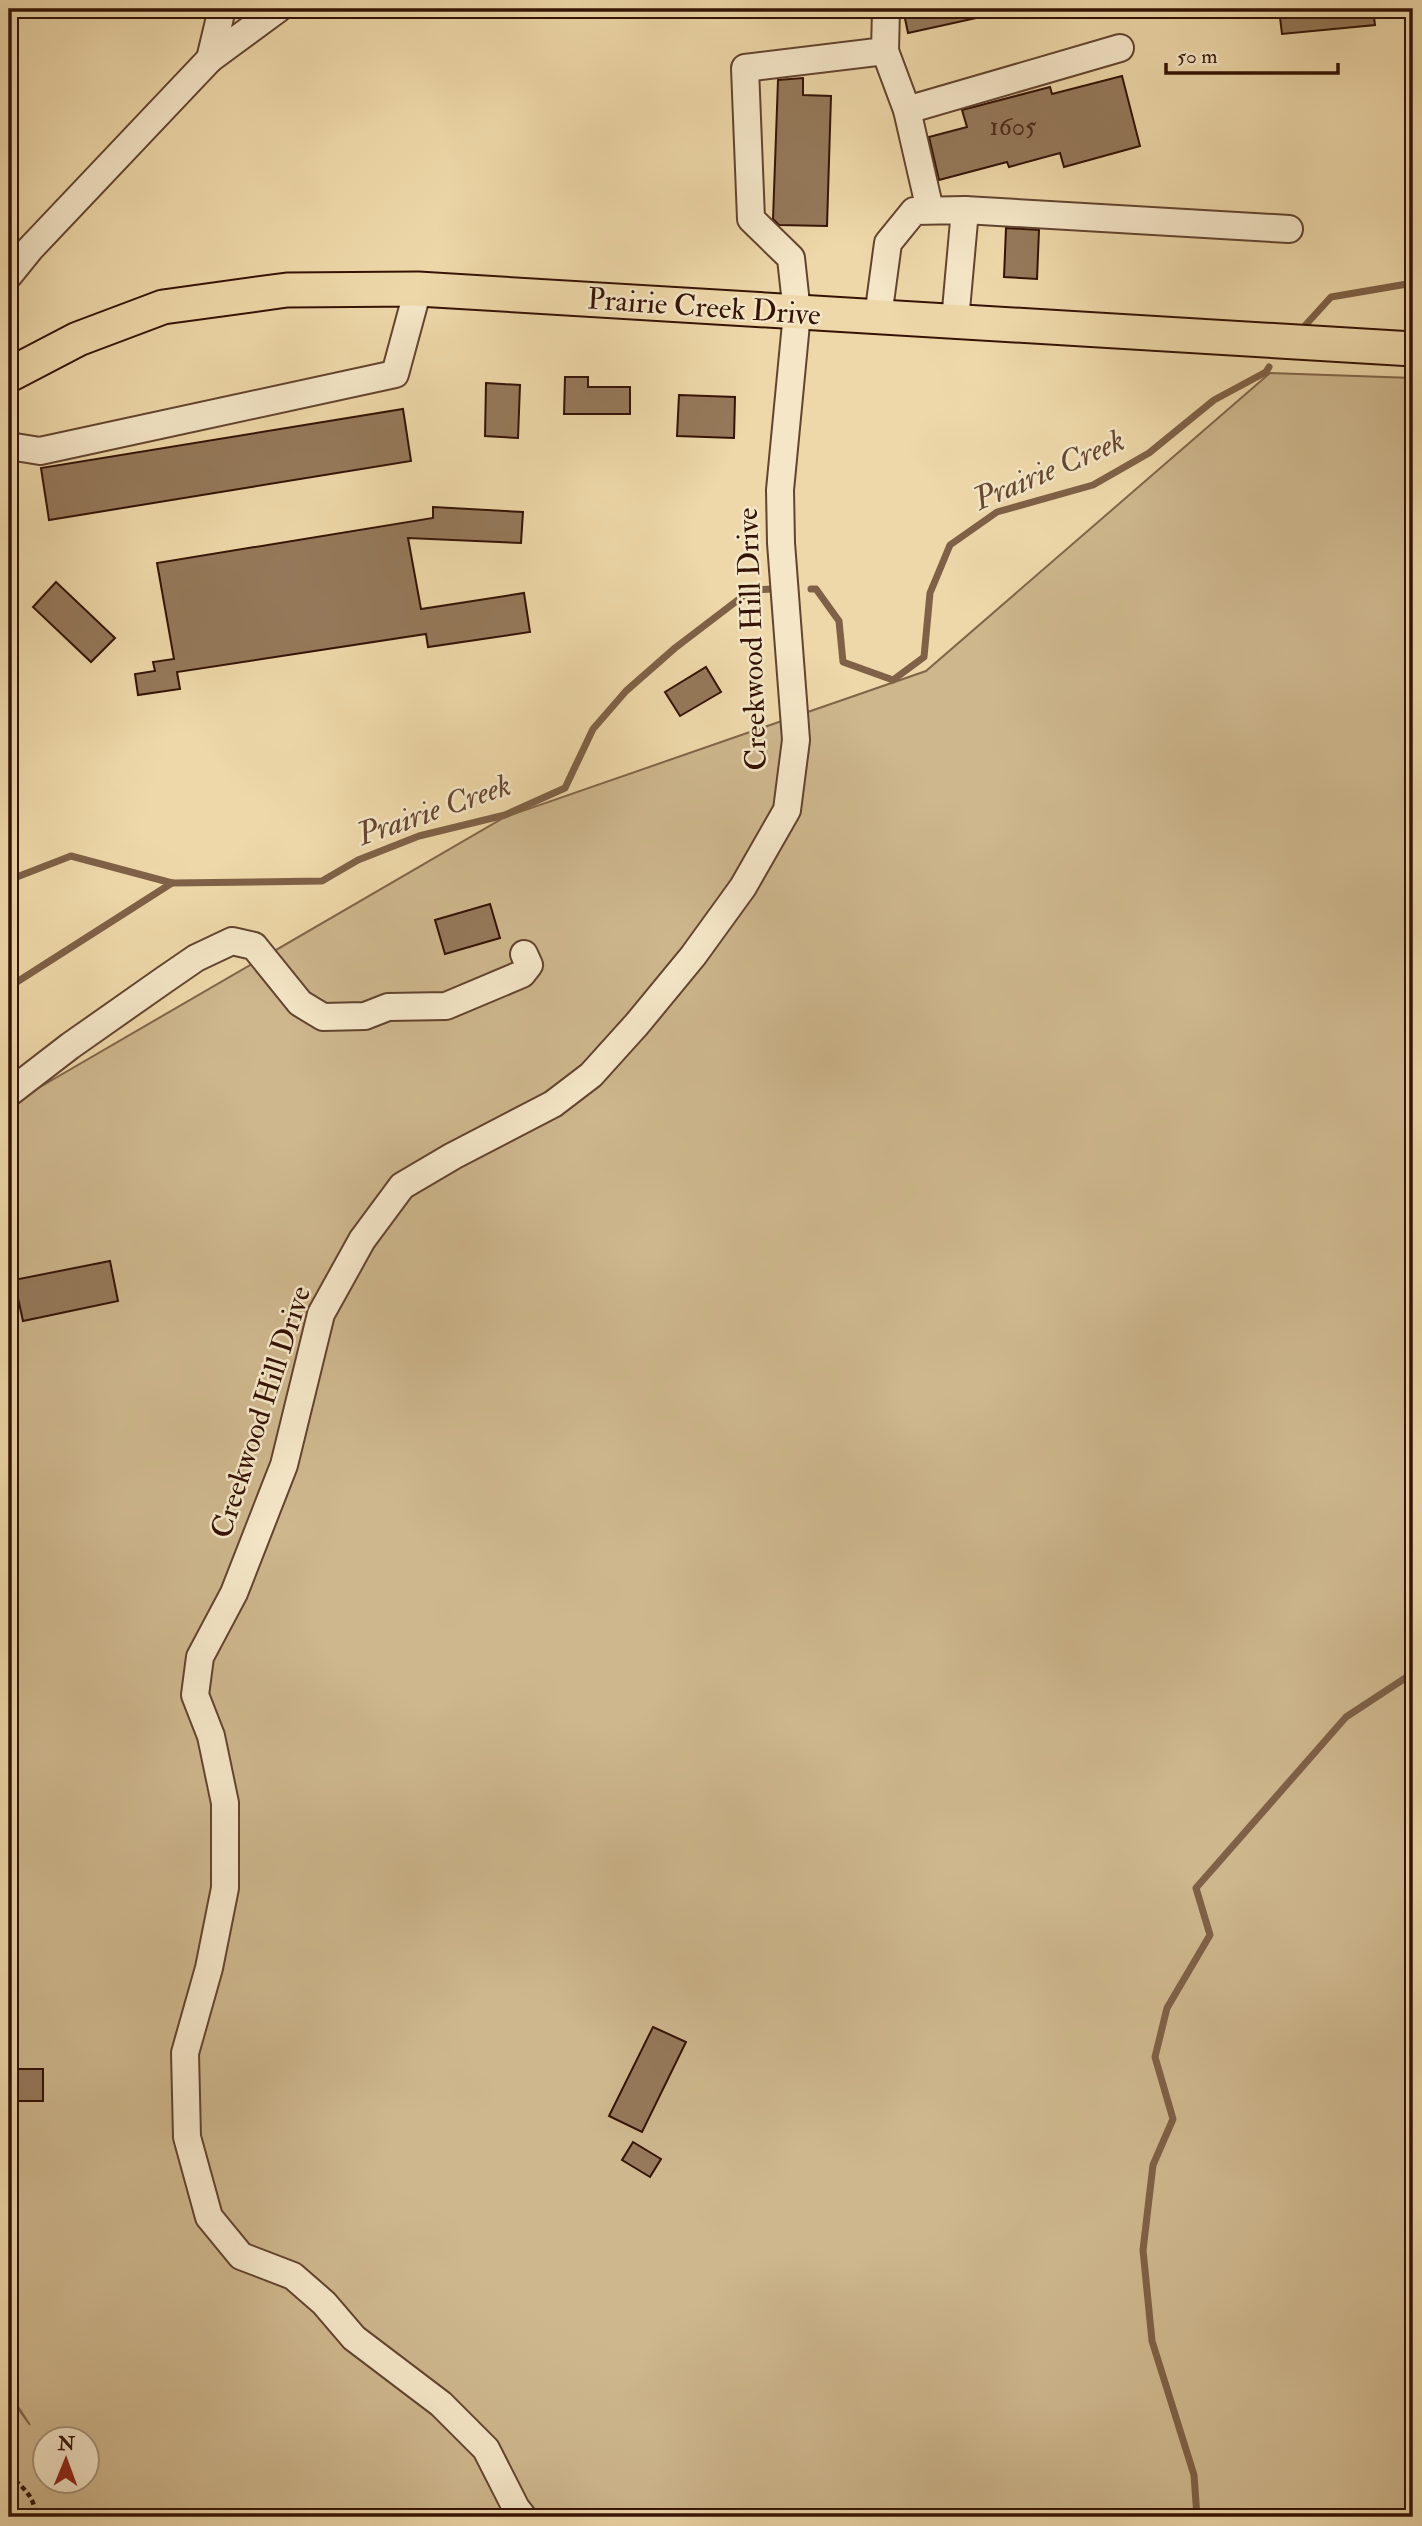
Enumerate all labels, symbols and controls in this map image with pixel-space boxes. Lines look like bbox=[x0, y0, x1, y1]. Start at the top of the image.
scale bar bbox=[1166, 32, 1338, 76]
text: 50 m bbox=[1177, 43, 1218, 70]
house number: 1605 bbox=[989, 111, 1037, 143]
street label: Prairie Creek Drive bbox=[586, 280, 822, 334]
water label: Prairie Creek bbox=[966, 420, 1131, 520]
street label: Creekwood Hill Drive bbox=[729, 507, 775, 771]
water label: Prairie Creek bbox=[351, 765, 516, 855]
street label: Creekwood Hill Drive bbox=[203, 1281, 319, 1543]
north arrow bbox=[32, 2424, 102, 2494]
text: N bbox=[57, 2432, 76, 2456]

